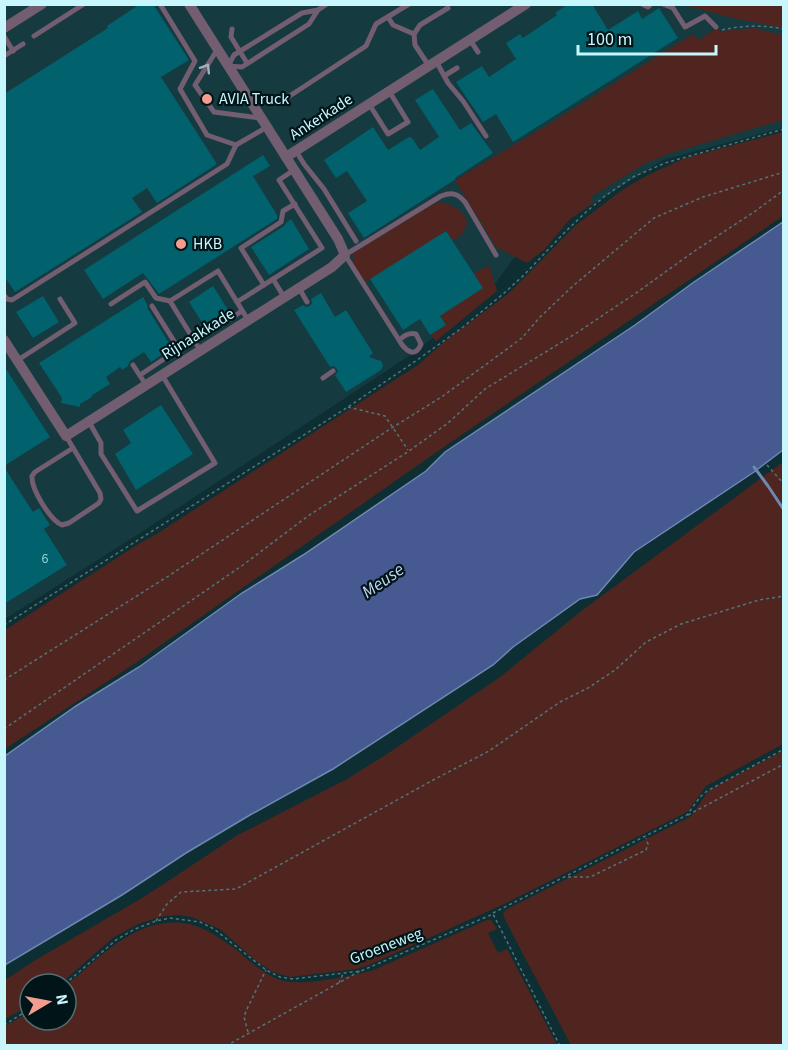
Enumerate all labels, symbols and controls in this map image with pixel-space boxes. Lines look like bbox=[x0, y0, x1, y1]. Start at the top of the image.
scale bar bbox=[578, 18, 716, 56]
text: 100 m bbox=[587, 27, 632, 52]
one-way arrow bbox=[199, 64, 210, 75]
place label: AVIA Truck bbox=[219, 88, 289, 110]
street label: Ankerkade bbox=[285, 88, 357, 146]
marker: AVIA Truck bbox=[200, 92, 214, 106]
place label: HKB bbox=[193, 233, 222, 255]
marker: HKB bbox=[174, 237, 188, 251]
street label: Rijnaakkade bbox=[157, 303, 239, 365]
house number: 6 bbox=[42, 549, 49, 569]
water label: Meuse bbox=[357, 557, 410, 605]
street label: Groeneweg bbox=[347, 922, 425, 970]
north arrow bbox=[18, 972, 78, 1032]
text: N bbox=[50, 992, 74, 1007]

